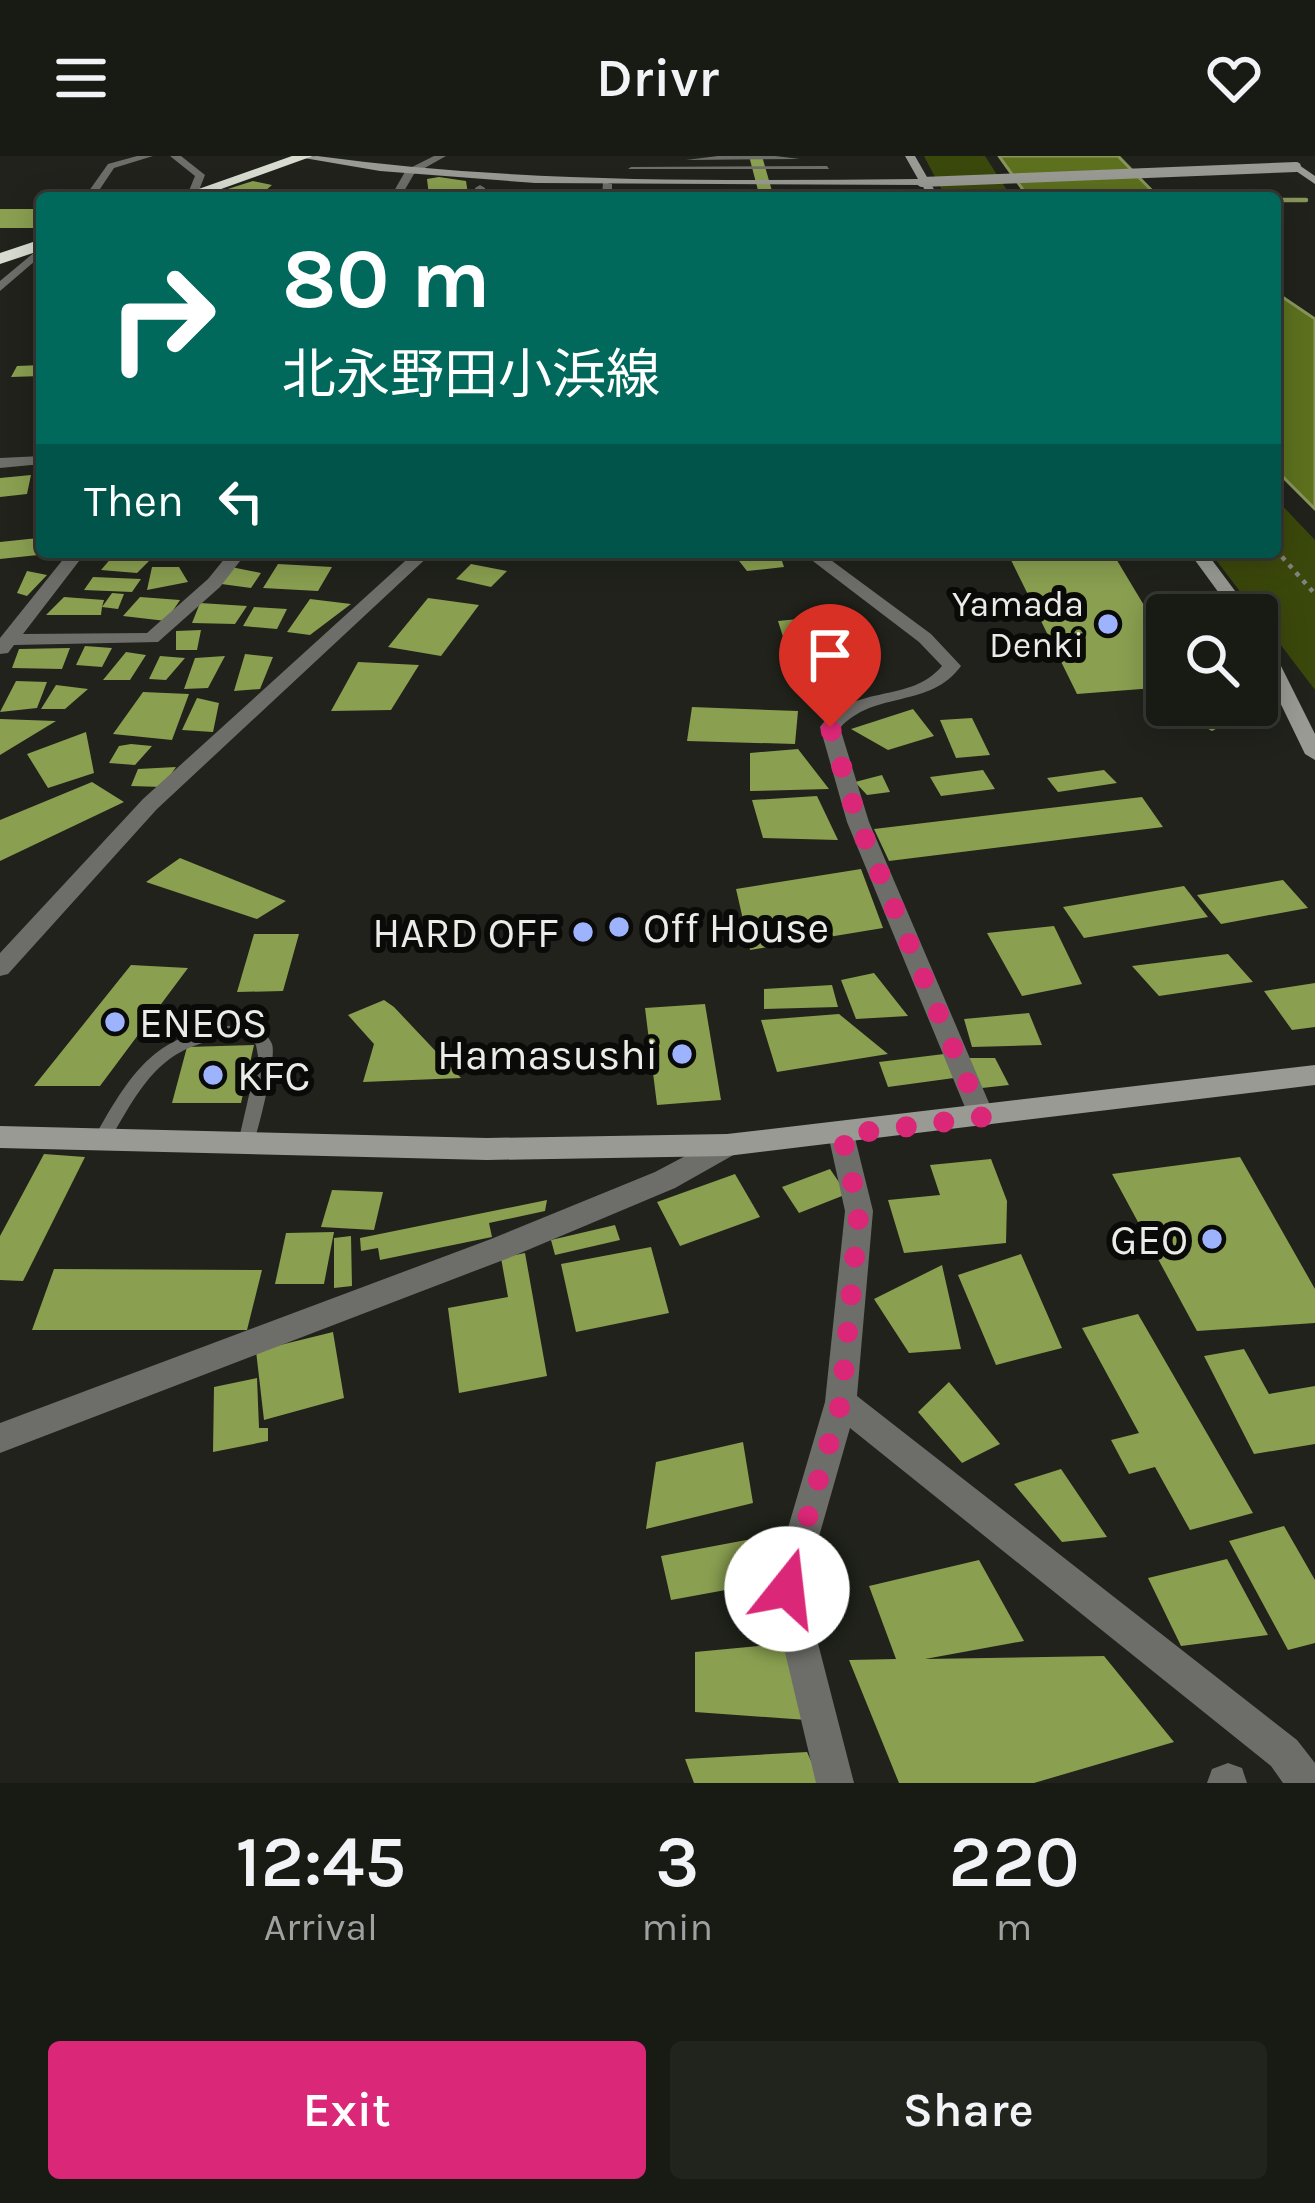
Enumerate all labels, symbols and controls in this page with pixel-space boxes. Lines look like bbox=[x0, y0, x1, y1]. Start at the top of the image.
icon: menu bbox=[48, 45, 114, 111]
icon: heart bbox=[1201, 45, 1267, 111]
text: Drivr bbox=[596, 46, 719, 110]
text: 80 m bbox=[282, 230, 490, 328]
icon: right bbox=[84, 240, 240, 396]
text: 北永野田小浜線 bbox=[282, 343, 660, 407]
icon: left bbox=[208, 468, 274, 534]
text: Then bbox=[84, 475, 184, 527]
place label: Yamada Denki bbox=[952, 583, 1084, 666]
map controls bbox=[1146, 594, 1278, 726]
button: search bbox=[1146, 594, 1278, 726]
pin bbox=[779, 604, 881, 727]
marker: Yamada Denki bbox=[1095, 611, 1121, 637]
icon: arrive bbox=[797, 622, 863, 688]
place label: Off House bbox=[643, 903, 829, 953]
place label: HARD OFF bbox=[372, 908, 559, 958]
marker: Off House bbox=[606, 914, 632, 940]
marker: HARD OFF bbox=[570, 919, 596, 945]
place label: ENEOS bbox=[139, 998, 267, 1048]
marker: ENEOS bbox=[102, 1009, 128, 1035]
place label: Hamasushi bbox=[437, 1030, 658, 1080]
marker: Hamasushi bbox=[669, 1041, 695, 1067]
place label: KFC bbox=[237, 1051, 310, 1101]
marker: KFC bbox=[200, 1062, 226, 1088]
place label: GEO bbox=[1110, 1215, 1188, 1265]
marker: GEO bbox=[1199, 1226, 1225, 1252]
position arrow bbox=[724, 1526, 850, 1652]
text: 12:45 bbox=[235, 1820, 406, 1904]
text: 3 bbox=[655, 1820, 699, 1904]
text: 220 bbox=[949, 1820, 1080, 1904]
text: Arrival bbox=[264, 1904, 378, 1950]
text: min bbox=[641, 1904, 713, 1950]
text: m bbox=[996, 1904, 1032, 1950]
button: Exit bbox=[48, 2041, 646, 2179]
button: Share bbox=[670, 2041, 1267, 2179]

